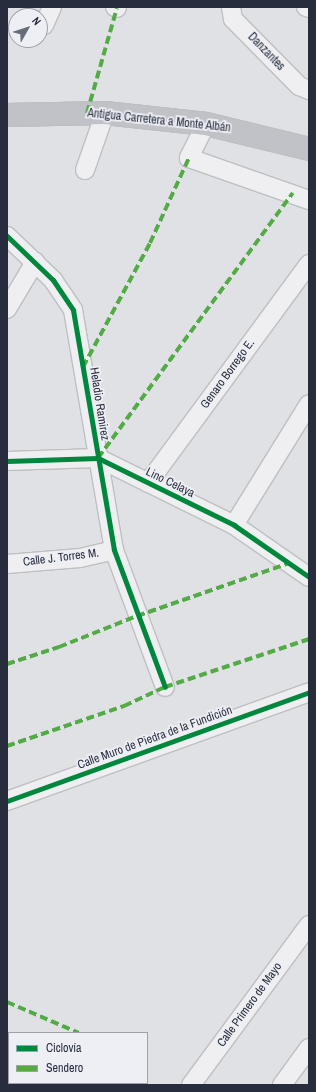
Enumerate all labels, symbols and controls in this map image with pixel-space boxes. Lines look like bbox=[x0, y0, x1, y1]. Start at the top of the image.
north arrow bbox=[8, 8, 48, 48]
text: N bbox=[29, 14, 44, 28]
street label: Danzantes bbox=[244, 30, 288, 74]
street label: Antigua Carretera a Monte Albán bbox=[86, 106, 232, 136]
street label: Genaro Borrego E. bbox=[198, 336, 258, 412]
street label: Heladio Ramirez bbox=[86, 366, 112, 442]
street label: Lino Celaya bbox=[143, 465, 197, 501]
street label: Calle J. Torres M. bbox=[22, 546, 100, 570]
street label: Calle Muro de Piedra de la Fundición bbox=[76, 703, 234, 773]
street label: Calle Primero de Mayo bbox=[215, 960, 285, 1050]
legend bbox=[8, 1032, 148, 1084]
text: Ciclovía bbox=[46, 1040, 82, 1056]
text: Sendero bbox=[46, 1060, 83, 1076]

